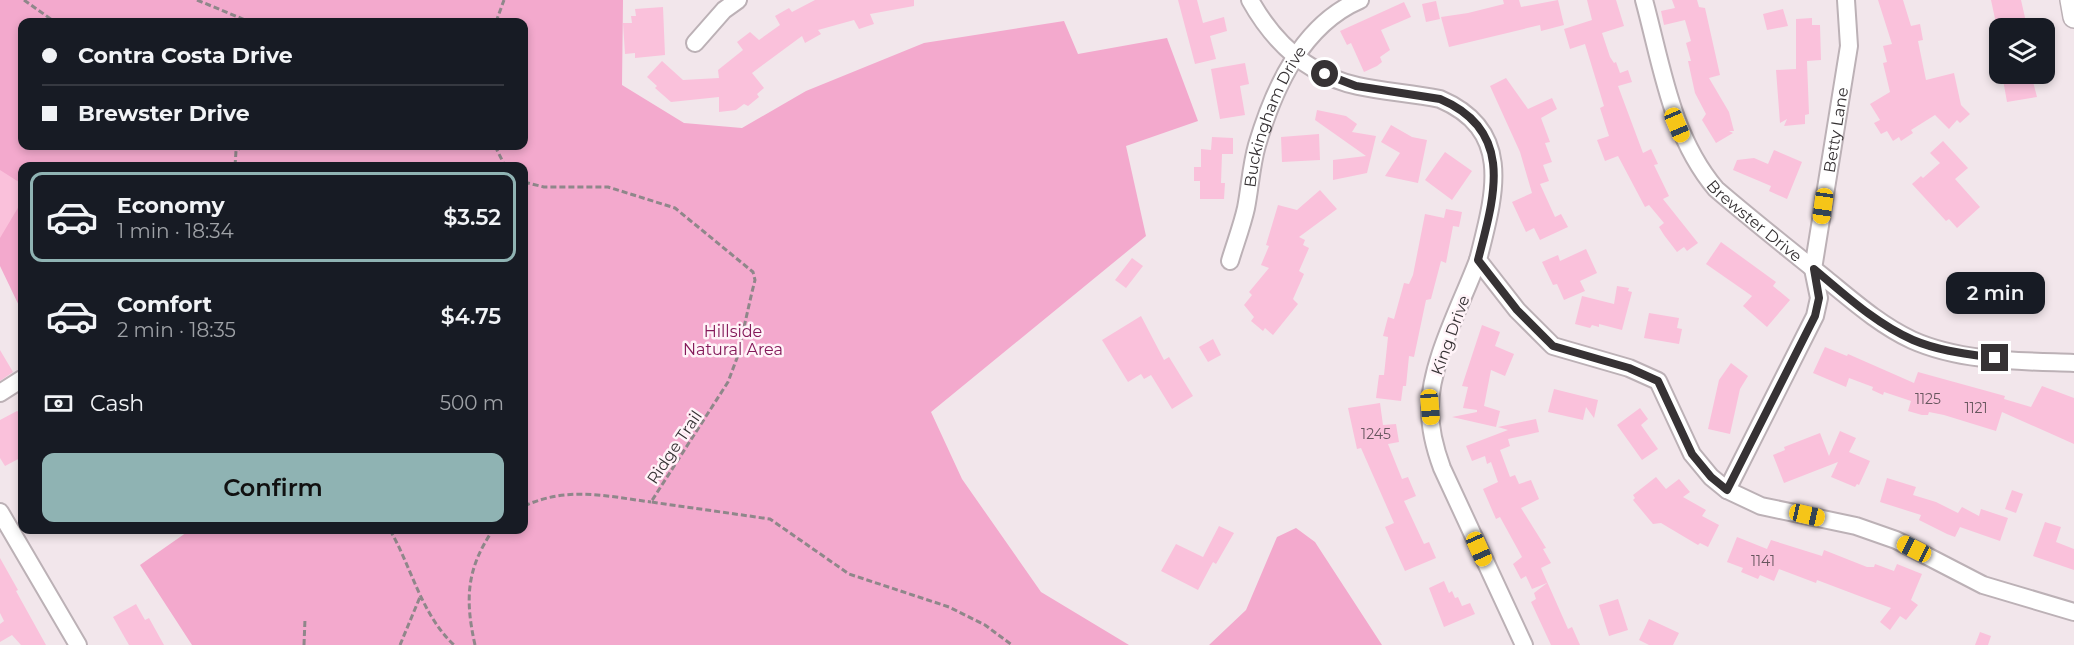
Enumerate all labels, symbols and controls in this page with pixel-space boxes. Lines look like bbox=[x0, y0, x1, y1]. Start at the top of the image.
map controls bbox=[1989, 18, 2055, 84]
button: layers bbox=[1989, 18, 2055, 84]
text: Contra Costa Drive bbox=[78, 42, 293, 69]
street label: Buckingham Drive bbox=[1240, 42, 1310, 188]
route start bbox=[1311, 60, 1338, 87]
street label: Betty Lane bbox=[1820, 86, 1852, 174]
text: Brewster Drive bbox=[78, 100, 250, 127]
car bbox=[1662, 105, 1692, 145]
street label: Brewster Drive bbox=[1702, 176, 1806, 266]
car bbox=[1812, 187, 1834, 225]
icon: car bbox=[45, 190, 99, 244]
text: Economy bbox=[117, 192, 225, 219]
text: $3.52 bbox=[444, 204, 501, 231]
text: 1 min · 18:34 bbox=[117, 219, 234, 243]
callout: 2 min bbox=[1946, 271, 2044, 313]
text: 2 min bbox=[1967, 281, 2024, 305]
icon: car bbox=[45, 289, 99, 343]
text: Comfort bbox=[117, 291, 212, 318]
street label: King Drive bbox=[1427, 293, 1474, 378]
text: $4.75 bbox=[441, 303, 501, 330]
text: 2 min · 18:35 bbox=[117, 318, 236, 342]
park label: Hillside Natural Area bbox=[683, 322, 783, 359]
route end bbox=[1981, 344, 2008, 371]
icon: cash bbox=[42, 387, 75, 420]
car bbox=[1419, 388, 1441, 426]
text: Cash bbox=[90, 390, 144, 417]
house number: 1125 bbox=[1915, 390, 1941, 408]
text: 500 m bbox=[440, 391, 504, 415]
house number: 1121 bbox=[1964, 399, 1988, 417]
street label: Ridge Trail bbox=[643, 407, 706, 488]
house number: 1245 bbox=[1361, 425, 1391, 443]
button: Confirm bbox=[42, 453, 504, 522]
car bbox=[1787, 502, 1827, 528]
car bbox=[1463, 529, 1495, 569]
car bbox=[1894, 533, 1934, 565]
house number: 1141 bbox=[1751, 552, 1775, 570]

